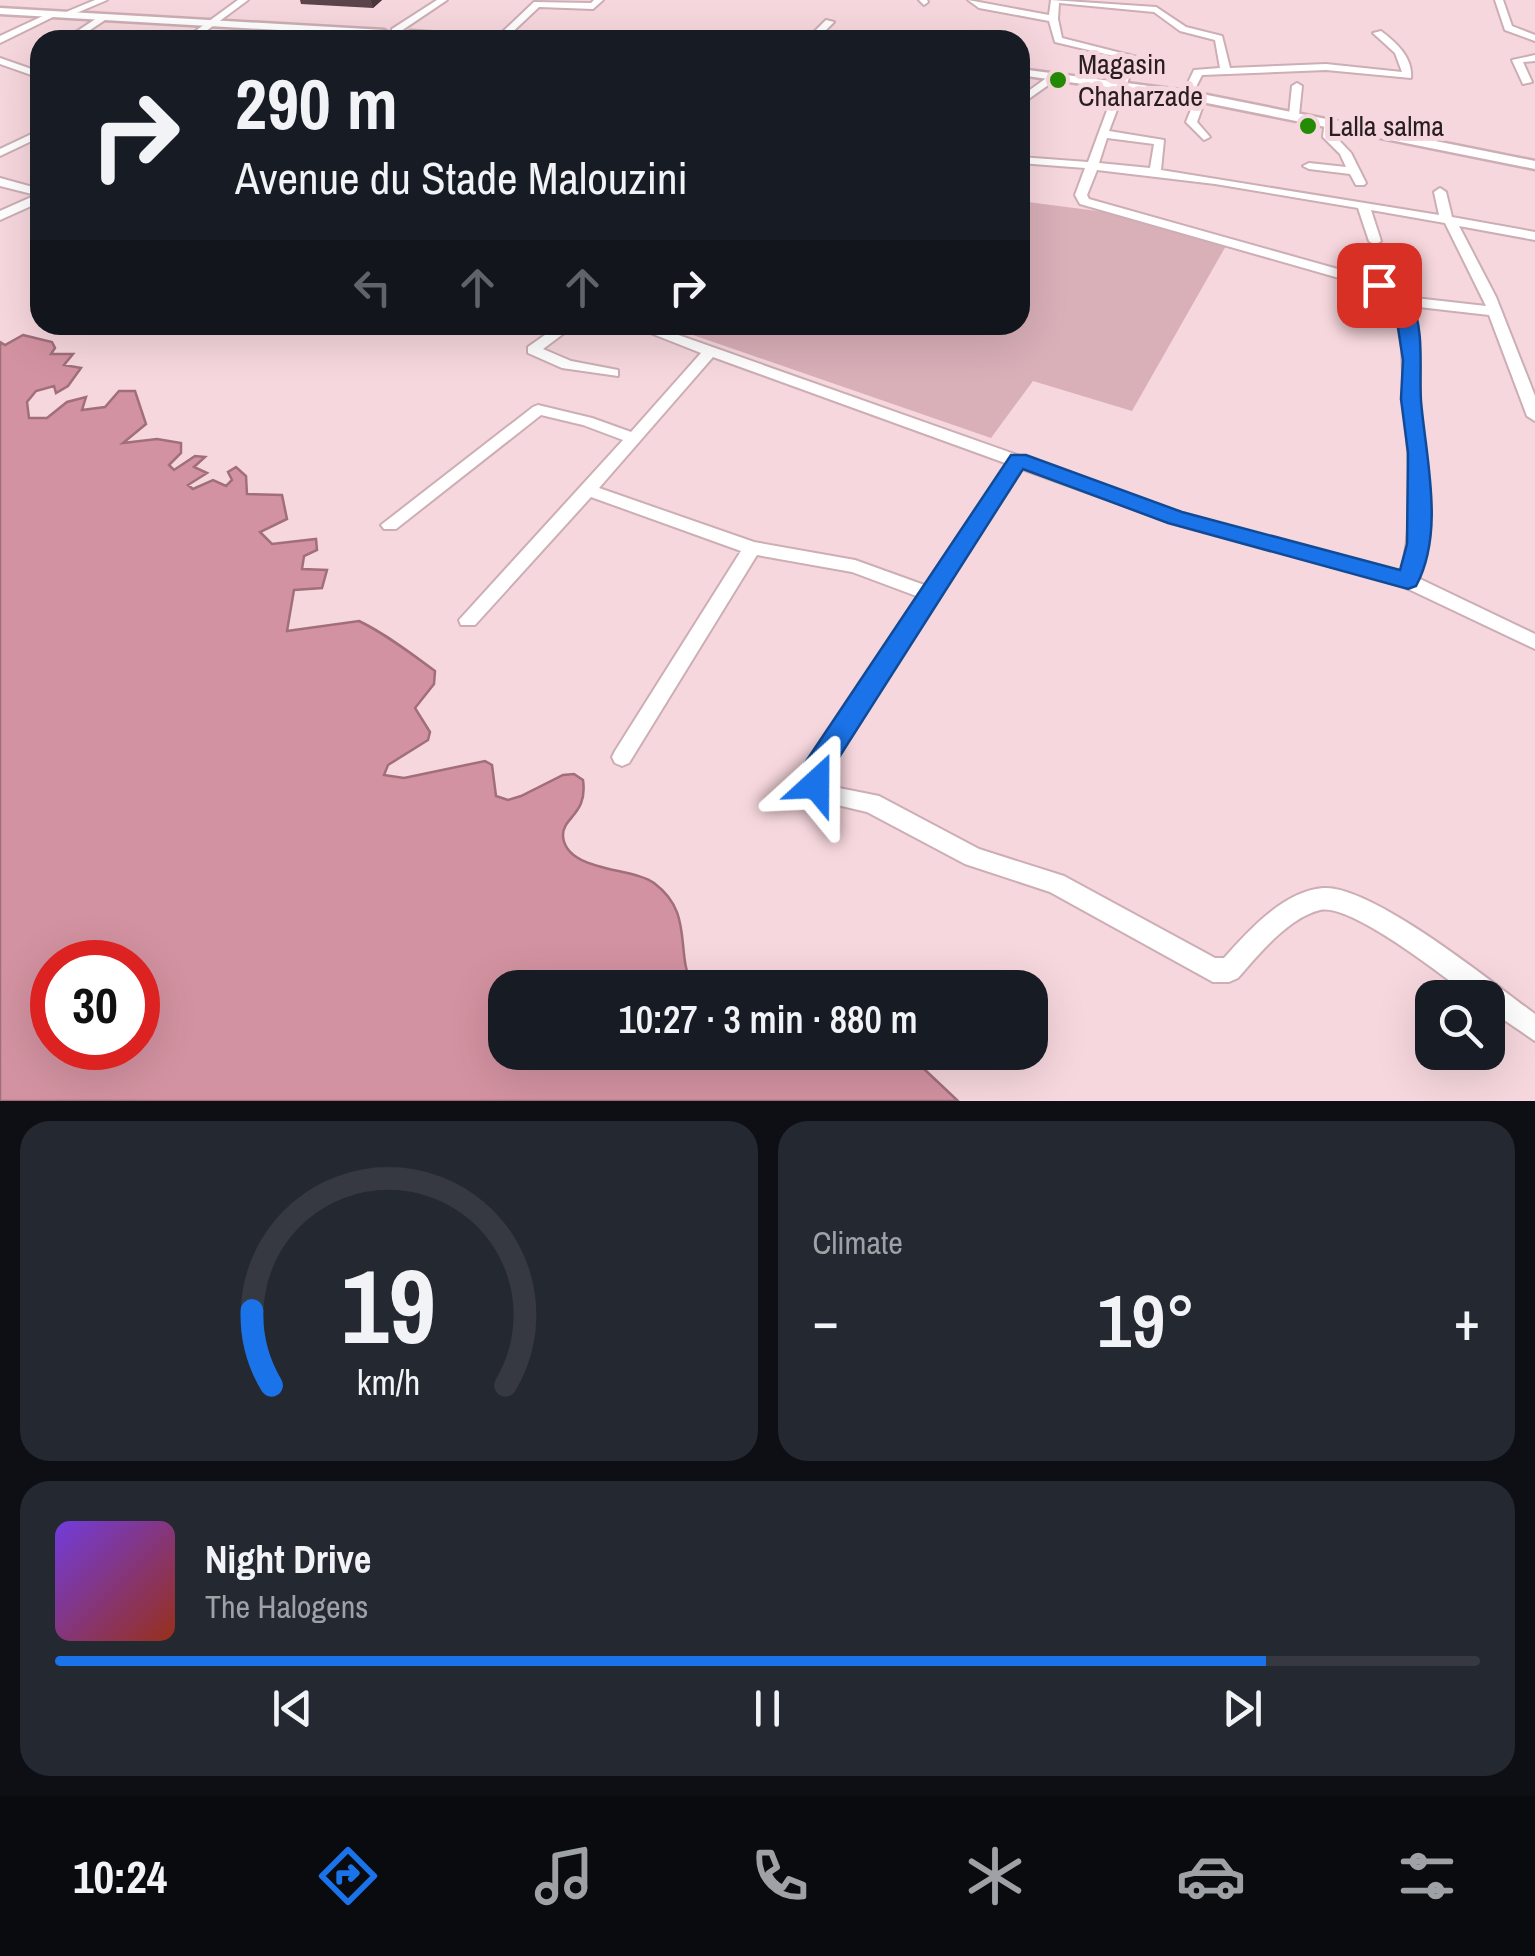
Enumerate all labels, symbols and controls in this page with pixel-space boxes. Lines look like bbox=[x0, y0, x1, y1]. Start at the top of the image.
place label: Magasin Chaharzade bbox=[1078, 45, 1203, 115]
text: 290 m bbox=[235, 57, 398, 151]
marker: Magasin Chaharzade bbox=[1047, 69, 1069, 91]
icon: right bbox=[70, 70, 200, 200]
place label: Lalla salma bbox=[1328, 107, 1444, 145]
marker: Lalla salma bbox=[1297, 115, 1319, 137]
text: Avenue du Stade Malouzini bbox=[235, 147, 688, 208]
pin bbox=[1337, 243, 1422, 328]
icon: arrive bbox=[1352, 258, 1407, 313]
icon: left bbox=[345, 260, 400, 315]
icon: ahead bbox=[450, 260, 505, 315]
icon: ahead bbox=[555, 260, 610, 315]
icon: right bbox=[660, 260, 715, 315]
position arrow bbox=[764, 732, 868, 836]
speed limit sign: 30 bbox=[30, 940, 160, 1070]
map controls bbox=[1415, 980, 1505, 1070]
button: search bbox=[1415, 980, 1505, 1070]
text: 10:27 · 3 min · 880 m bbox=[618, 994, 918, 1045]
text: Climate bbox=[813, 1221, 903, 1264]
text: 19 bbox=[341, 1235, 436, 1375]
text: 19° bbox=[1097, 1269, 1195, 1370]
text: − bbox=[813, 1283, 839, 1357]
text: + bbox=[1454, 1283, 1480, 1357]
text: km/h bbox=[357, 1358, 421, 1406]
text: Night Drive bbox=[205, 1534, 371, 1585]
text: The Halogens bbox=[205, 1585, 368, 1628]
icon: previous bbox=[265, 1681, 320, 1736]
icon: pause bbox=[740, 1681, 795, 1736]
icon: next bbox=[1215, 1681, 1270, 1736]
icon: directions bbox=[313, 1841, 383, 1911]
icon: music bbox=[529, 1841, 599, 1911]
icon: phone bbox=[745, 1841, 815, 1911]
icon: climate bbox=[960, 1841, 1030, 1911]
icon: car bbox=[1176, 1841, 1246, 1911]
icon: filters bbox=[1392, 1841, 1462, 1911]
text: 10:24 bbox=[73, 1846, 167, 1907]

